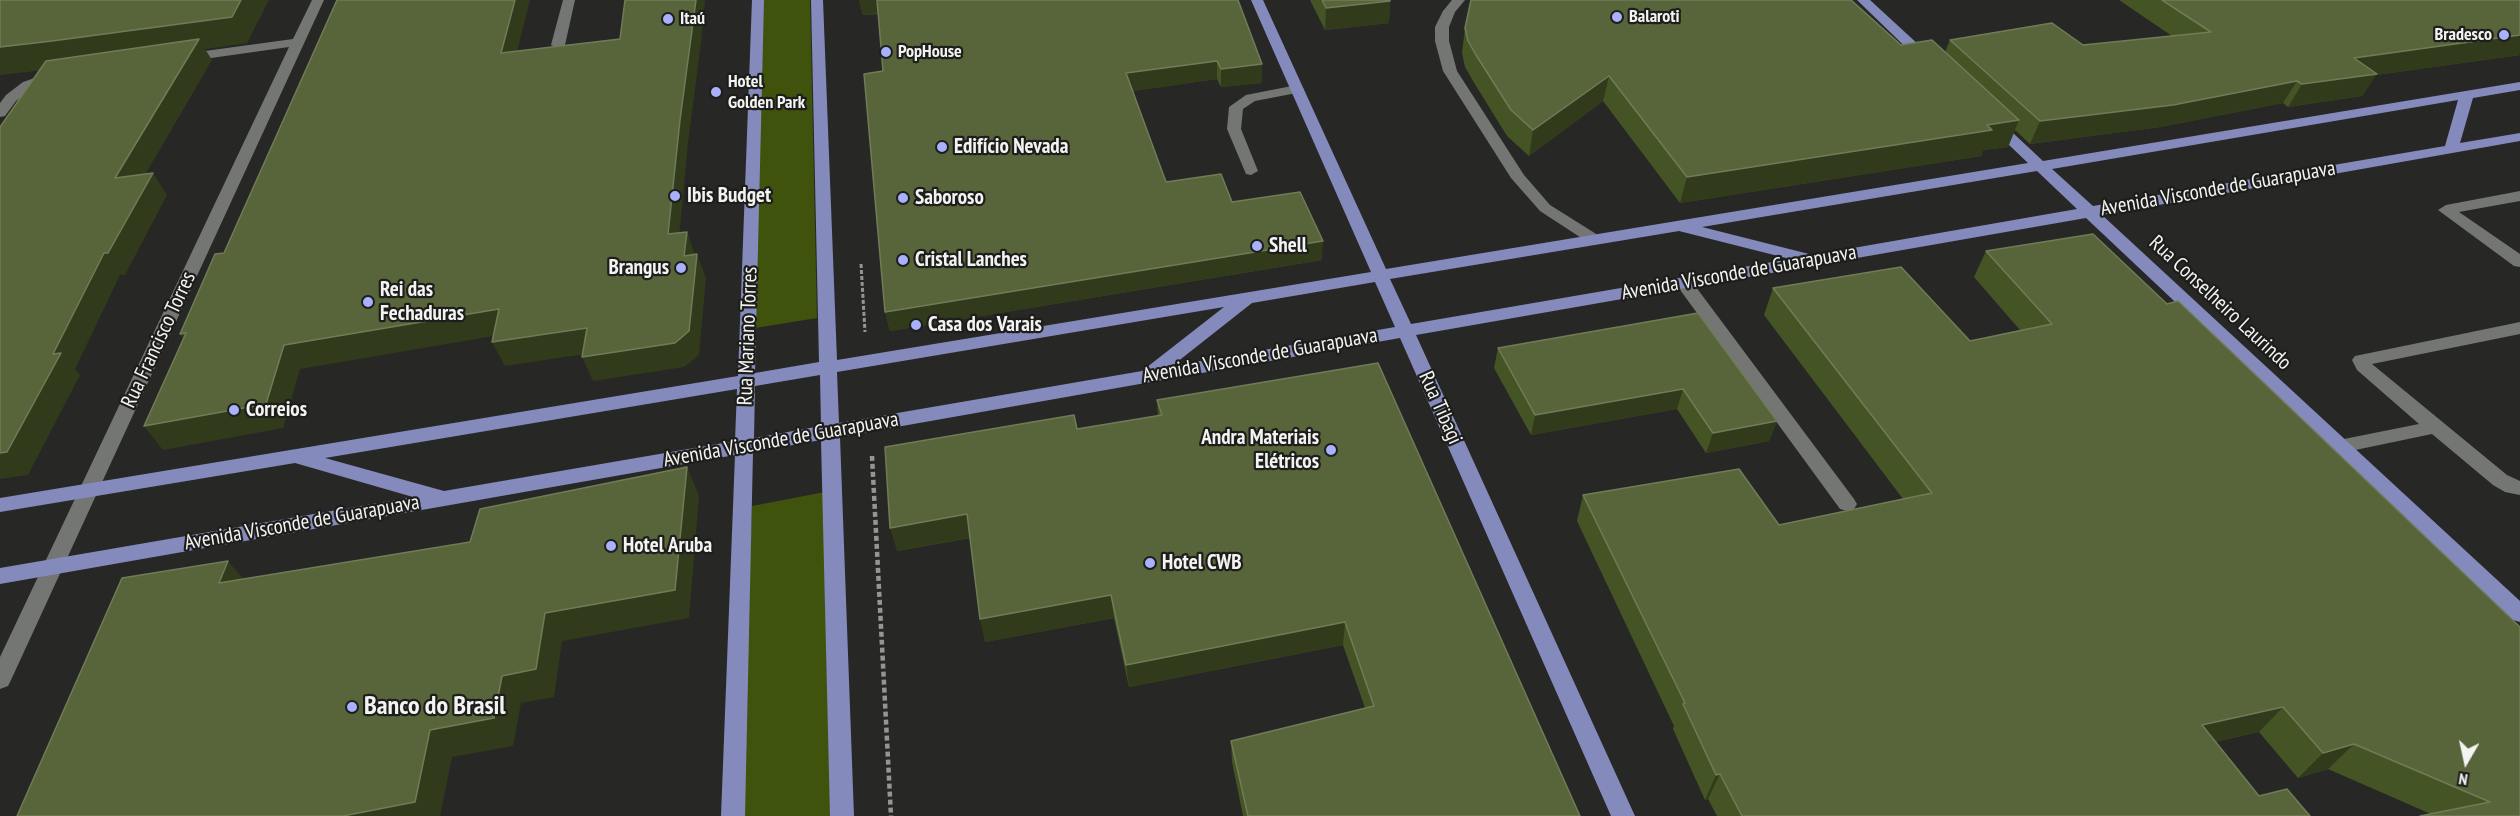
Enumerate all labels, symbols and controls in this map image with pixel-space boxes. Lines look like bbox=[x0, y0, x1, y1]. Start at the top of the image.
place label: Balaroti bbox=[1629, 6, 1680, 28]
place label: Itaú bbox=[680, 8, 705, 30]
marker: Balaroti bbox=[1610, 10, 1624, 24]
marker: Itaú bbox=[661, 12, 675, 26]
place label: Bradesco bbox=[2434, 24, 2492, 46]
marker: Bradesco bbox=[2497, 28, 2511, 42]
place label: PopHouse bbox=[898, 41, 962, 63]
marker: PopHouse bbox=[879, 45, 893, 59]
place label: Hotel Golden Park bbox=[728, 71, 805, 113]
marker: Hotel Golden Park bbox=[709, 85, 723, 99]
place label: Edifício Nevada bbox=[954, 134, 1068, 160]
marker: Edifício Nevada bbox=[935, 140, 949, 154]
street label: Avenida Visconde de Guarapuava bbox=[2098, 156, 2338, 222]
place label: Ibis Budget bbox=[687, 183, 771, 209]
place label: Saboroso bbox=[915, 185, 984, 211]
marker: Ibis Budget bbox=[668, 189, 682, 203]
marker: Saboroso bbox=[896, 191, 910, 205]
street label: Rua Conselheiro Laurindo bbox=[2144, 231, 2296, 375]
place label: Shell bbox=[1269, 233, 1307, 259]
marker: Shell bbox=[1250, 239, 1264, 253]
street label: Avenida Visconde de Guarapuava bbox=[1619, 240, 1859, 306]
place label: Cristal Lanches bbox=[915, 247, 1027, 273]
marker: Cristal Lanches bbox=[896, 253, 910, 267]
place label: Brangus bbox=[608, 255, 669, 281]
marker: Brangus bbox=[674, 261, 688, 275]
street label: Rua Mariano Torres bbox=[733, 266, 763, 406]
street label: Rua Francisco Torres bbox=[116, 268, 202, 412]
place label: Rei das Fechaduras bbox=[380, 277, 464, 327]
marker: Rei das Fechaduras bbox=[361, 295, 375, 309]
place label: Casa dos Varais bbox=[928, 312, 1042, 338]
marker: Casa dos Varais bbox=[909, 318, 923, 332]
street label: Avenida Visconde de Guarapuava bbox=[1140, 323, 1380, 389]
street label: Rua Tibagi bbox=[1413, 368, 1467, 448]
place label: Correios bbox=[246, 397, 307, 423]
marker: Correios bbox=[227, 403, 241, 417]
street label: Avenida Visconde de Guarapuava bbox=[661, 407, 901, 473]
place label: Andra Materiais Elétricos bbox=[1201, 425, 1319, 475]
marker: Andra Materiais Elétricos bbox=[1324, 443, 1338, 457]
street label: Avenida Visconde de Guarapuava bbox=[182, 490, 422, 556]
place label: Hotel Aruba bbox=[623, 533, 712, 559]
marker: Hotel Aruba bbox=[604, 539, 618, 553]
place label: Hotel CWB bbox=[1162, 550, 1241, 576]
marker: Hotel CWB bbox=[1143, 556, 1157, 570]
place label: Banco do Brasil bbox=[364, 691, 506, 723]
marker: Banco do Brasil bbox=[345, 700, 359, 714]
north arrow bbox=[2436, 732, 2496, 792]
text: N bbox=[2457, 769, 2469, 790]

